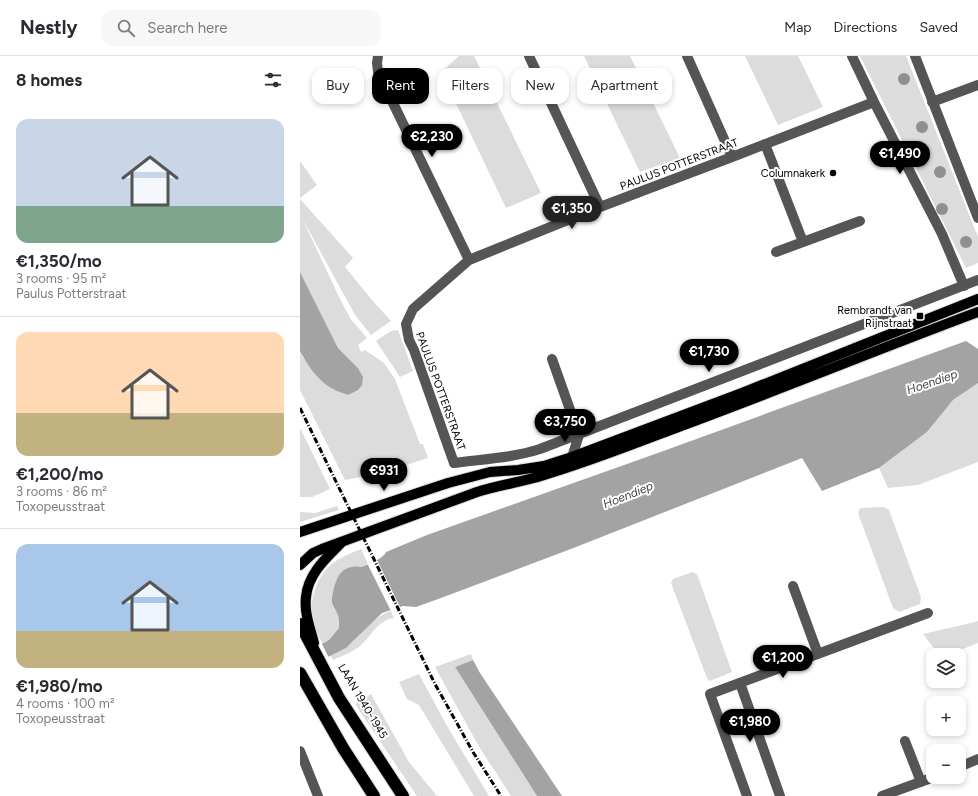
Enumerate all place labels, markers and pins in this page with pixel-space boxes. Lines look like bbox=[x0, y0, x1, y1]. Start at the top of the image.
pin: €2,230 bbox=[399, 124, 465, 158]
pin: €1,490 bbox=[867, 141, 933, 175]
place label: Columnakerk bbox=[761, 167, 826, 180]
marker: Columnakerk bbox=[828, 168, 838, 178]
pin: €1,350 bbox=[539, 196, 605, 230]
place label: Rembrandt van Rijnstraat bbox=[837, 304, 912, 330]
marker: Rembrandt van Rijnstraat bbox=[915, 311, 925, 321]
pin: €1,730 bbox=[676, 339, 742, 373]
pin: €3,750 bbox=[532, 409, 598, 443]
pin: €931 bbox=[360, 458, 408, 492]
pin: €1,200 bbox=[750, 645, 816, 679]
pin: €1,980 bbox=[717, 709, 783, 743]

